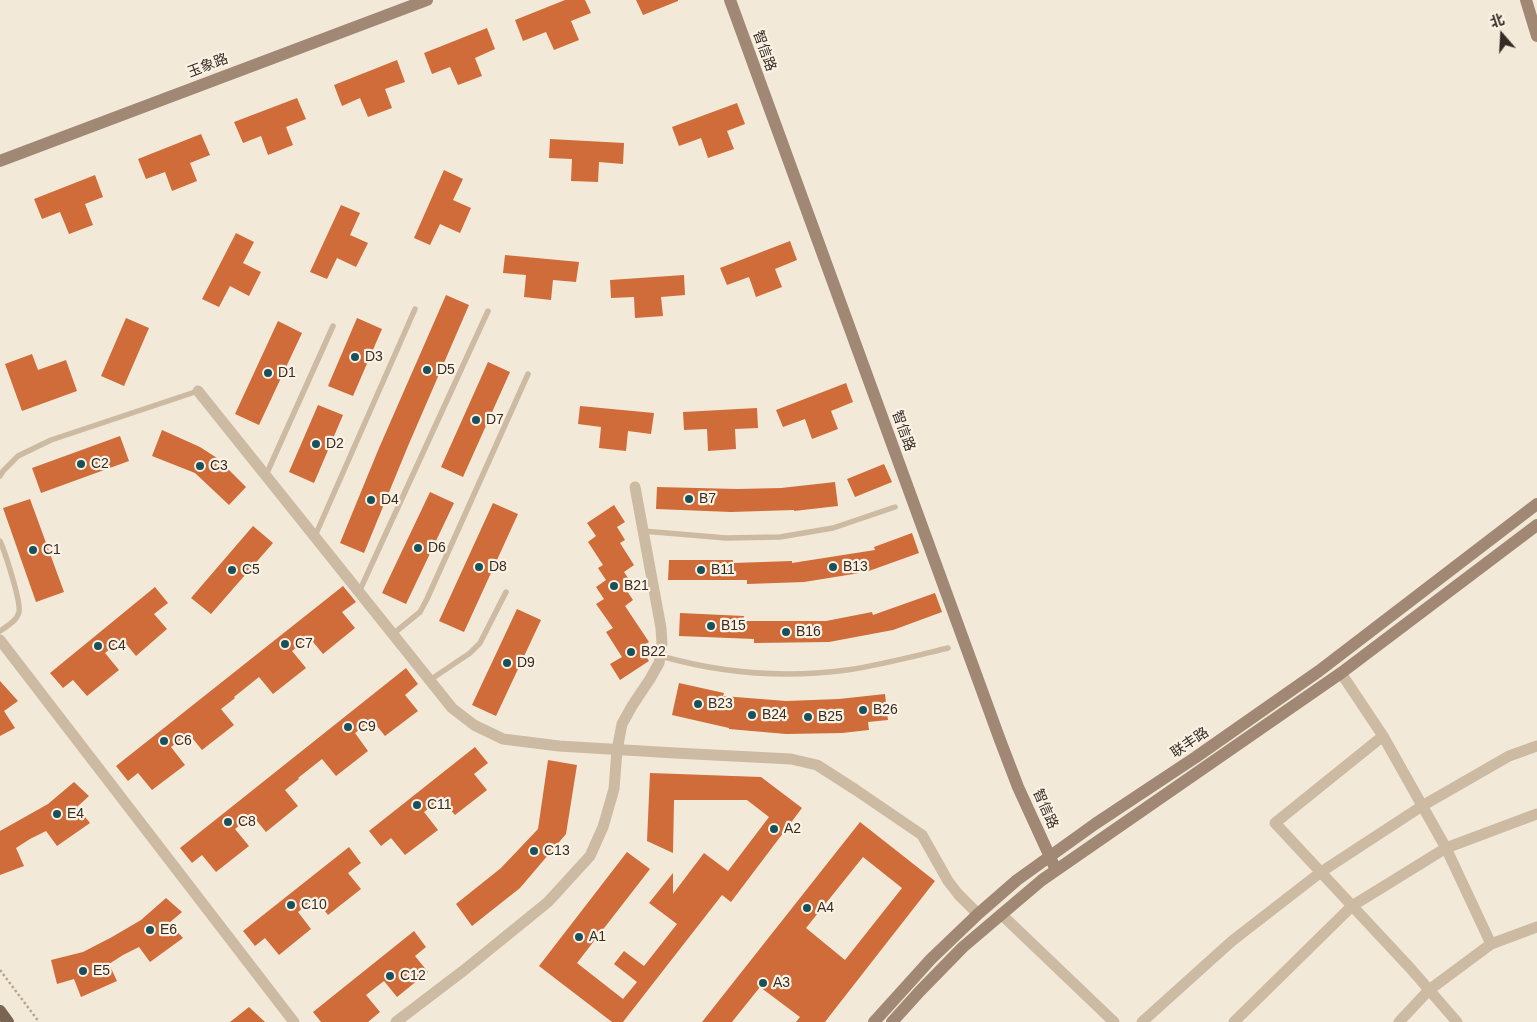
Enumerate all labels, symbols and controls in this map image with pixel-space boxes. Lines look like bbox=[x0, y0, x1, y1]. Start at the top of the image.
north arrow bbox=[1477, 10, 1527, 60]
text: 北 bbox=[1488, 11, 1506, 31]
street label: 智信路 bbox=[749, 28, 779, 74]
street label: 玉象路 bbox=[185, 51, 231, 81]
place label: D3 bbox=[365, 349, 383, 365]
marker: D3 bbox=[349, 351, 361, 363]
place label: D5 bbox=[437, 362, 455, 378]
marker: D5 bbox=[421, 364, 433, 376]
place label: D1 bbox=[278, 365, 296, 381]
marker: D1 bbox=[262, 367, 274, 379]
street label: 智信路 bbox=[888, 408, 918, 454]
place label: D7 bbox=[486, 412, 504, 428]
marker: D7 bbox=[470, 414, 482, 426]
place label: D2 bbox=[326, 436, 344, 452]
marker: D2 bbox=[310, 438, 322, 450]
place label: C2 bbox=[91, 456, 109, 472]
marker: C2 bbox=[75, 458, 87, 470]
place label: C3 bbox=[210, 458, 228, 474]
marker: C3 bbox=[194, 460, 206, 472]
place label: B7 bbox=[699, 491, 716, 507]
place label: D4 bbox=[381, 492, 399, 508]
marker: B7 bbox=[683, 493, 695, 505]
marker: D4 bbox=[365, 494, 377, 506]
place label: D6 bbox=[428, 540, 446, 556]
place label: C1 bbox=[43, 542, 61, 558]
marker: D6 bbox=[412, 542, 424, 554]
marker: C1 bbox=[27, 544, 39, 556]
place label: D8 bbox=[489, 559, 507, 575]
place label: B13 bbox=[843, 559, 868, 575]
marker: D8 bbox=[473, 561, 485, 573]
marker: B13 bbox=[827, 561, 839, 573]
place label: C5 bbox=[242, 562, 260, 578]
place label: B11 bbox=[711, 562, 735, 578]
marker: C5 bbox=[226, 564, 238, 576]
marker: B11 bbox=[695, 564, 707, 576]
place label: B21 bbox=[624, 578, 649, 594]
marker: B21 bbox=[608, 580, 620, 592]
place label: B15 bbox=[721, 618, 746, 634]
marker: B15 bbox=[705, 620, 717, 632]
place label: B16 bbox=[796, 624, 821, 640]
marker: B16 bbox=[780, 626, 792, 638]
place label: C7 bbox=[295, 636, 313, 652]
place label: C4 bbox=[108, 638, 126, 654]
marker: C7 bbox=[279, 638, 291, 650]
marker: C4 bbox=[92, 640, 104, 652]
place label: B22 bbox=[641, 644, 666, 660]
marker: B22 bbox=[625, 646, 637, 658]
place label: D9 bbox=[517, 655, 535, 671]
marker: D9 bbox=[501, 657, 513, 669]
place label: B23 bbox=[708, 696, 733, 712]
marker: B23 bbox=[692, 698, 704, 710]
place label: B26 bbox=[873, 702, 898, 718]
marker: B26 bbox=[857, 704, 869, 716]
place label: B24 bbox=[762, 707, 787, 723]
marker: B24 bbox=[746, 709, 758, 721]
place label: B25 bbox=[818, 709, 843, 725]
marker: B25 bbox=[802, 711, 814, 723]
place label: C9 bbox=[358, 719, 376, 735]
marker: C9 bbox=[342, 721, 354, 733]
street label: 联丰路 bbox=[1168, 724, 1212, 762]
place label: C6 bbox=[174, 733, 192, 749]
marker: C6 bbox=[158, 735, 170, 747]
street label: 智信路 bbox=[1029, 786, 1061, 832]
place label: C11 bbox=[427, 797, 452, 813]
marker: C11 bbox=[411, 799, 423, 811]
place label: E4 bbox=[67, 806, 84, 822]
marker: E4 bbox=[51, 808, 63, 820]
place label: C8 bbox=[238, 814, 256, 830]
marker: C8 bbox=[222, 816, 234, 828]
place label: A2 bbox=[784, 821, 801, 837]
marker: A2 bbox=[768, 823, 780, 835]
place label: C13 bbox=[544, 843, 570, 859]
marker: C13 bbox=[528, 845, 540, 857]
place label: C10 bbox=[301, 897, 327, 913]
marker: C10 bbox=[285, 899, 297, 911]
place label: A4 bbox=[817, 900, 834, 916]
marker: A4 bbox=[801, 902, 813, 914]
place label: E6 bbox=[160, 922, 177, 938]
marker: E6 bbox=[144, 924, 156, 936]
place label: A1 bbox=[589, 929, 606, 945]
marker: A1 bbox=[573, 931, 585, 943]
place label: E5 bbox=[93, 963, 110, 979]
marker: E5 bbox=[77, 965, 89, 977]
place label: C12 bbox=[400, 968, 426, 984]
marker: C12 bbox=[384, 970, 396, 982]
place label: A3 bbox=[773, 975, 790, 991]
marker: A3 bbox=[757, 977, 769, 989]

